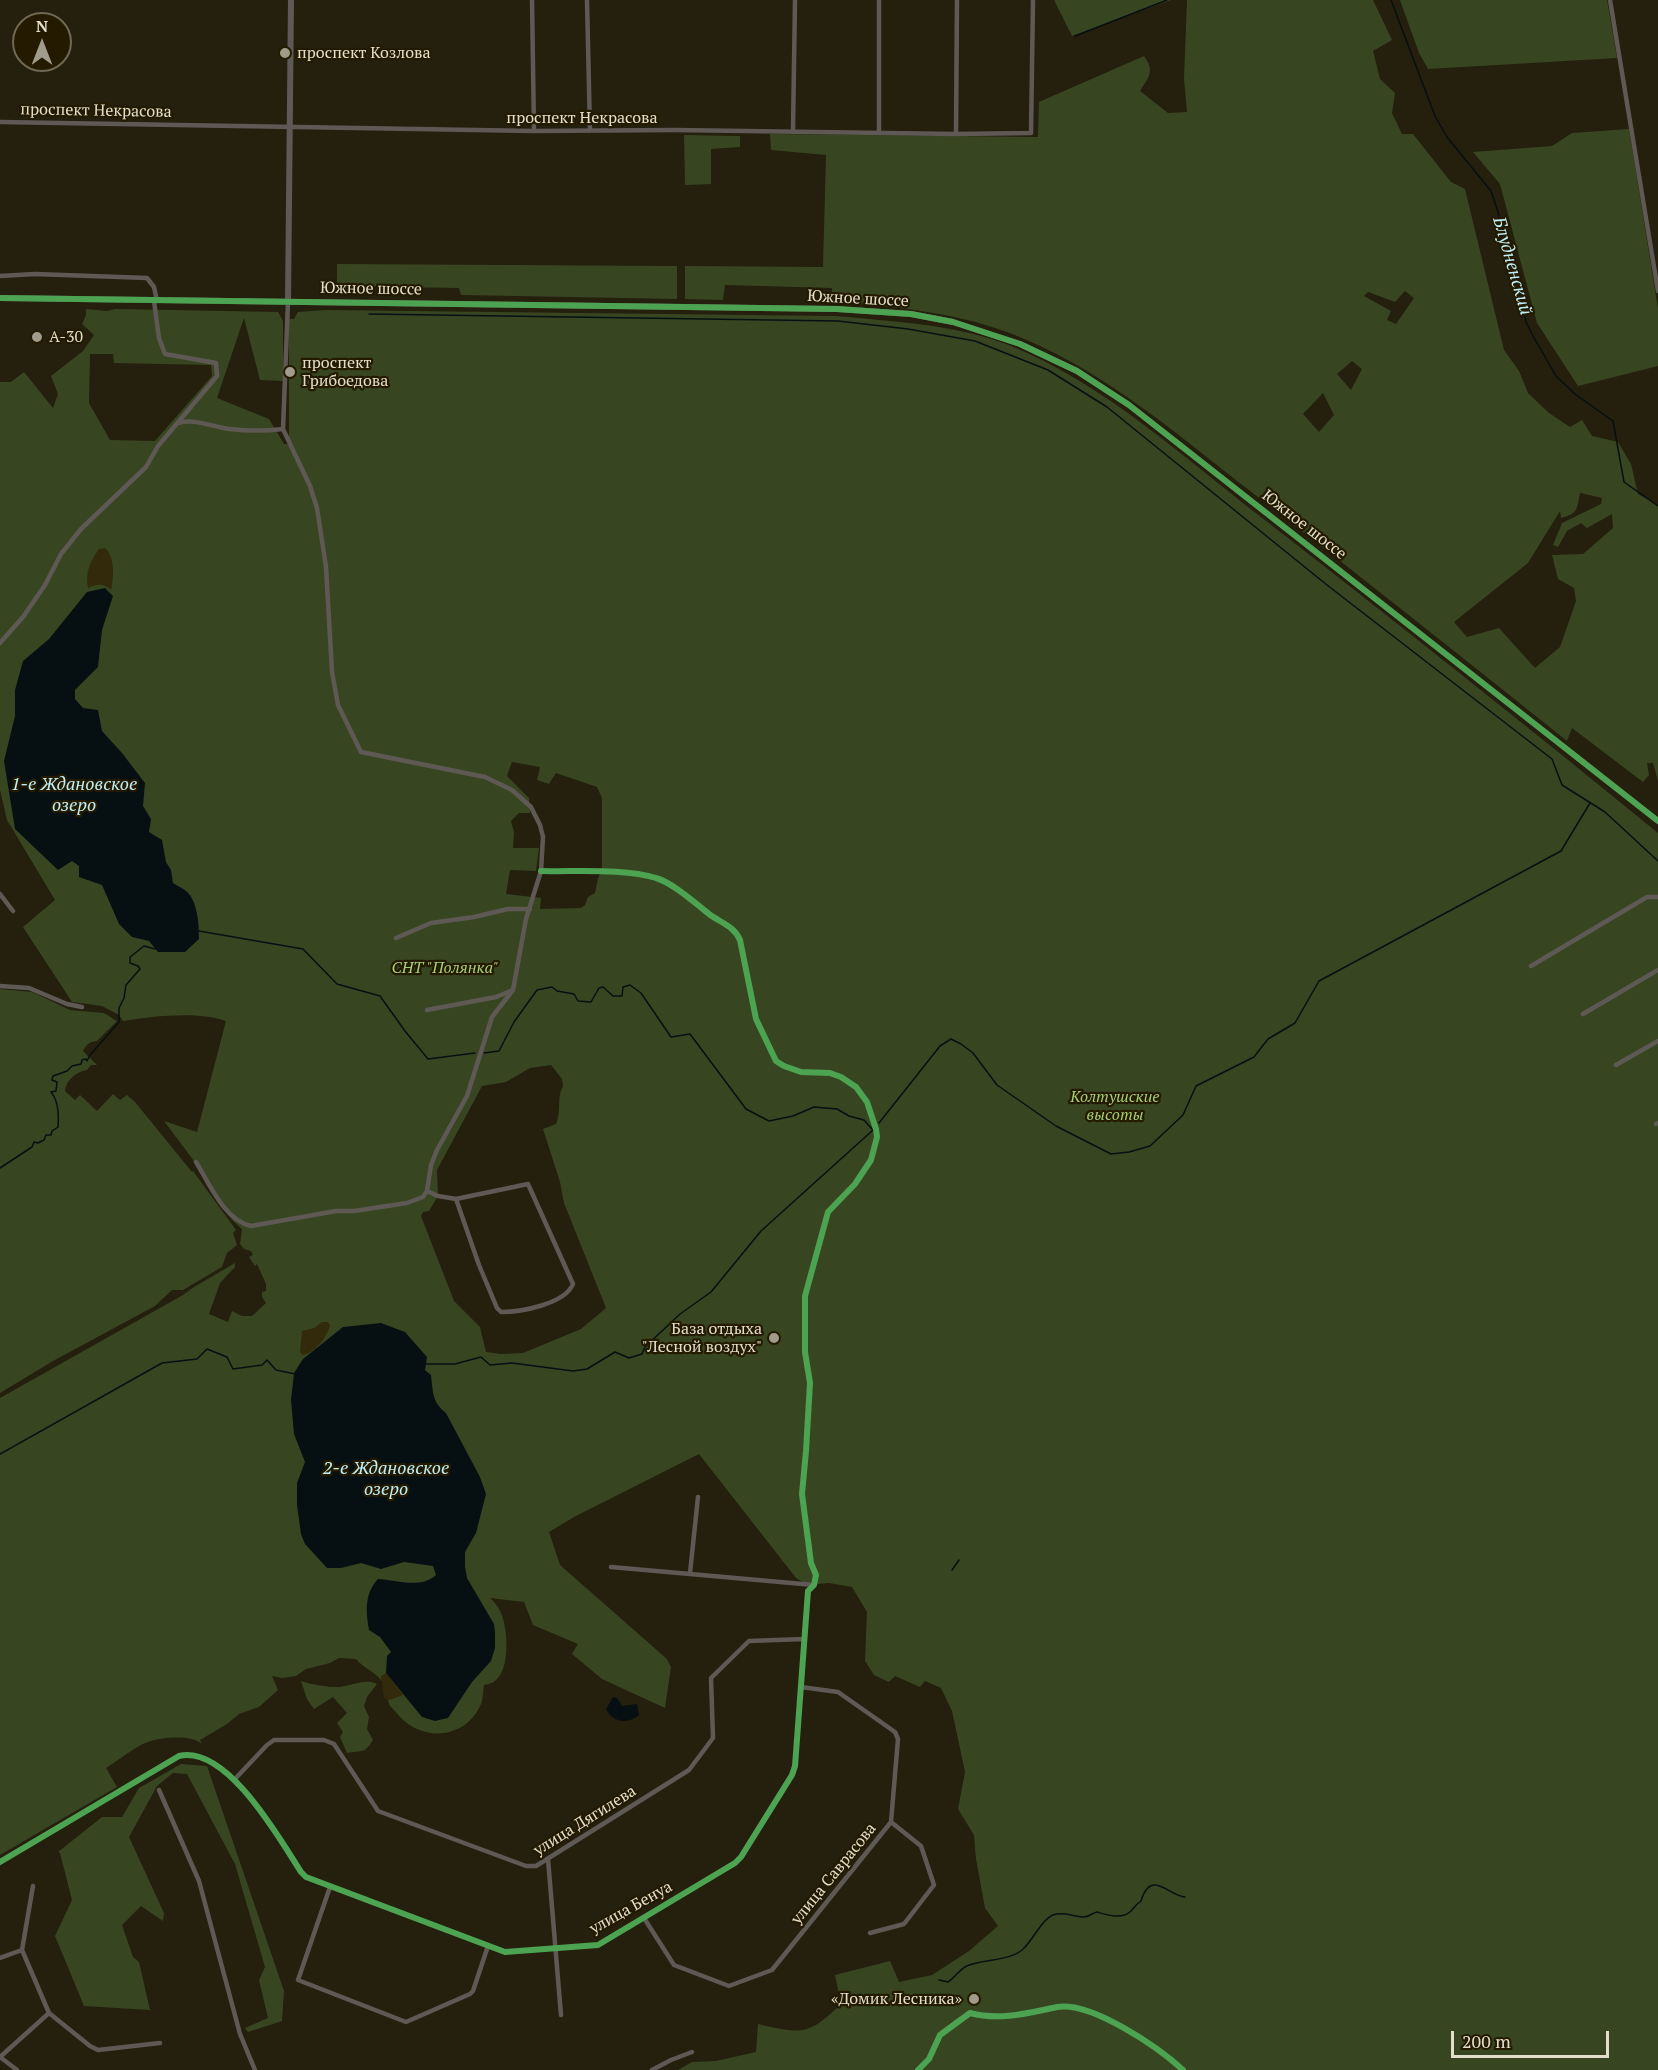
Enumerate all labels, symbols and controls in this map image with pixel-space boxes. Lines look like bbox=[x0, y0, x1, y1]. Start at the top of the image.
north arrow bbox=[12, 12, 72, 72]
text: N bbox=[36, 15, 48, 37]
place label: проспект Козлова bbox=[297, 43, 431, 63]
marker: проспект Козлова bbox=[278, 46, 292, 60]
street label: проспект Некрасова bbox=[20, 100, 172, 122]
street label: проспект Некрасова bbox=[506, 108, 658, 128]
water label: Блудненский bbox=[1488, 214, 1536, 318]
street label: Южное шоссе bbox=[320, 279, 422, 299]
street label: Южное шоссе bbox=[807, 287, 909, 311]
place label: А-30 bbox=[49, 327, 83, 347]
marker: А-30 bbox=[30, 330, 44, 344]
place label: проспект Грибоедова bbox=[302, 353, 388, 391]
marker: проспект Грибоедова bbox=[283, 365, 297, 379]
street label: Южное шоссе bbox=[1258, 486, 1350, 564]
water label: 1-е Ждановское озеро bbox=[11, 774, 137, 816]
park label: СНТ "Полянка" bbox=[391, 958, 499, 978]
park label: Колтушские высоты bbox=[1070, 1087, 1160, 1125]
place label: База отдыха "Лесной воздух" bbox=[642, 1319, 762, 1357]
marker: База отдыха "Лесной воздух" bbox=[767, 1331, 781, 1345]
water label: 2-е Ждановское озеро bbox=[323, 1458, 449, 1500]
street label: улица Дягилева bbox=[530, 1782, 640, 1860]
street label: улица Саврасова bbox=[787, 1820, 881, 1928]
street label: улица Бенуа bbox=[586, 1877, 676, 1939]
place label: «Домик Лесника» bbox=[831, 1989, 962, 2009]
marker: «Домик Лесника» bbox=[967, 1992, 981, 2006]
scale bar bbox=[1454, 2019, 1612, 2057]
text: 200 m bbox=[1462, 2029, 1511, 2053]

